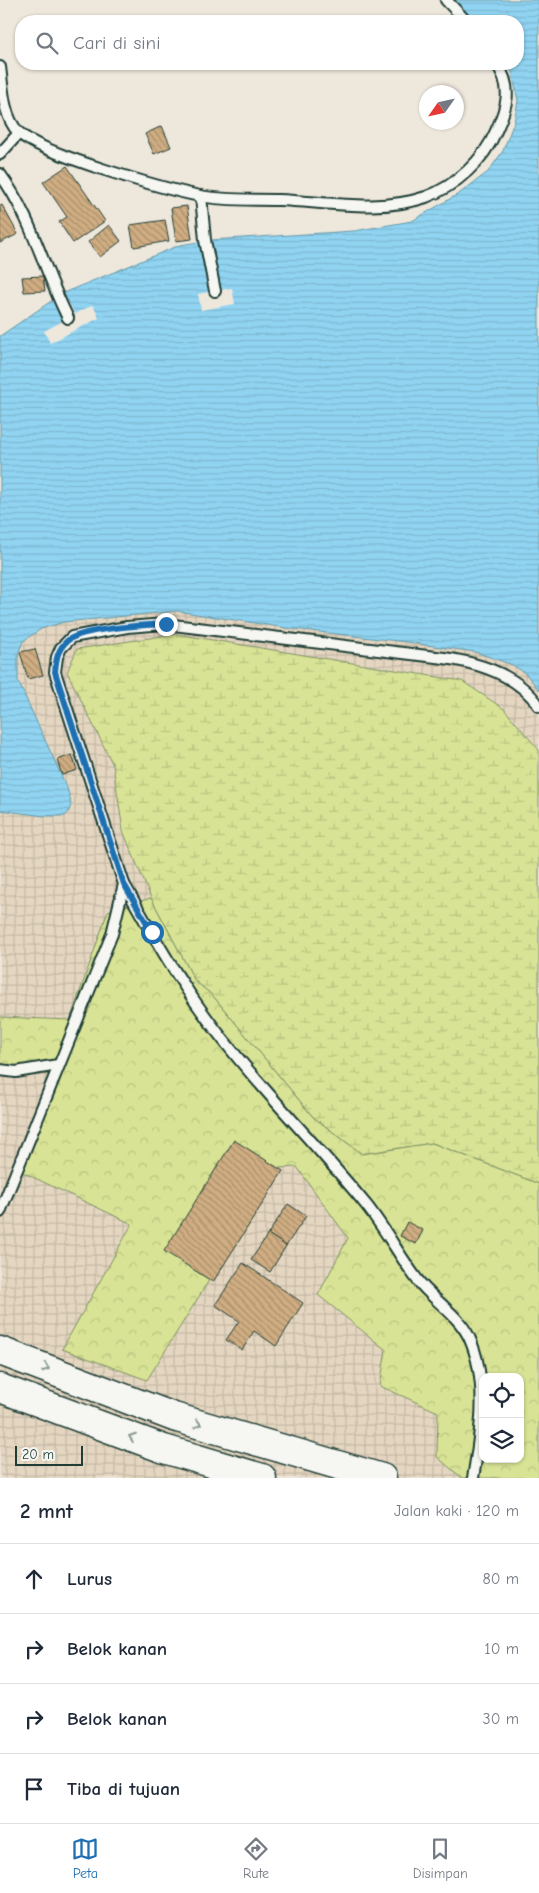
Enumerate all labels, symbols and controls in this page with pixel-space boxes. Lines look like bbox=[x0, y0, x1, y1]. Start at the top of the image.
search box bbox=[15, 15, 524, 70]
icon: search bbox=[33, 29, 61, 57]
text: Cari di sini bbox=[73, 32, 160, 54]
north arrow bbox=[419, 85, 464, 130]
route end bbox=[155, 613, 178, 636]
route start bbox=[141, 921, 164, 944]
one-way arrow bbox=[41, 1362, 49, 1372]
map controls bbox=[479, 1373, 524, 1463]
button: locate bbox=[479, 1373, 524, 1418]
one-way arrow bbox=[194, 1418, 202, 1429]
button: layers bbox=[479, 1418, 524, 1463]
one-way arrow bbox=[129, 1433, 137, 1443]
scale bar bbox=[15, 1443, 82, 1466]
text: 20 m bbox=[22, 1446, 54, 1463]
text: 2 mnt bbox=[20, 1499, 73, 1523]
text: Jalan kaki · 120 m bbox=[394, 1502, 519, 1520]
icon: ahead bbox=[20, 1565, 48, 1593]
text: Lurus bbox=[67, 1568, 112, 1590]
text: 80 m bbox=[482, 1570, 519, 1588]
icon: right bbox=[20, 1635, 48, 1663]
text: Belok kanan bbox=[67, 1638, 167, 1660]
text: 10 m bbox=[484, 1640, 519, 1658]
icon: right bbox=[20, 1705, 48, 1733]
text: Belok kanan bbox=[67, 1708, 167, 1730]
text: 30 m bbox=[483, 1710, 519, 1728]
icon: arrive bbox=[20, 1775, 48, 1803]
text: Tiba di tujuan bbox=[67, 1778, 180, 1800]
tab: Peta bbox=[71, 1835, 99, 1882]
tab: Rute bbox=[242, 1835, 270, 1882]
tab: Disimpan bbox=[413, 1835, 468, 1882]

